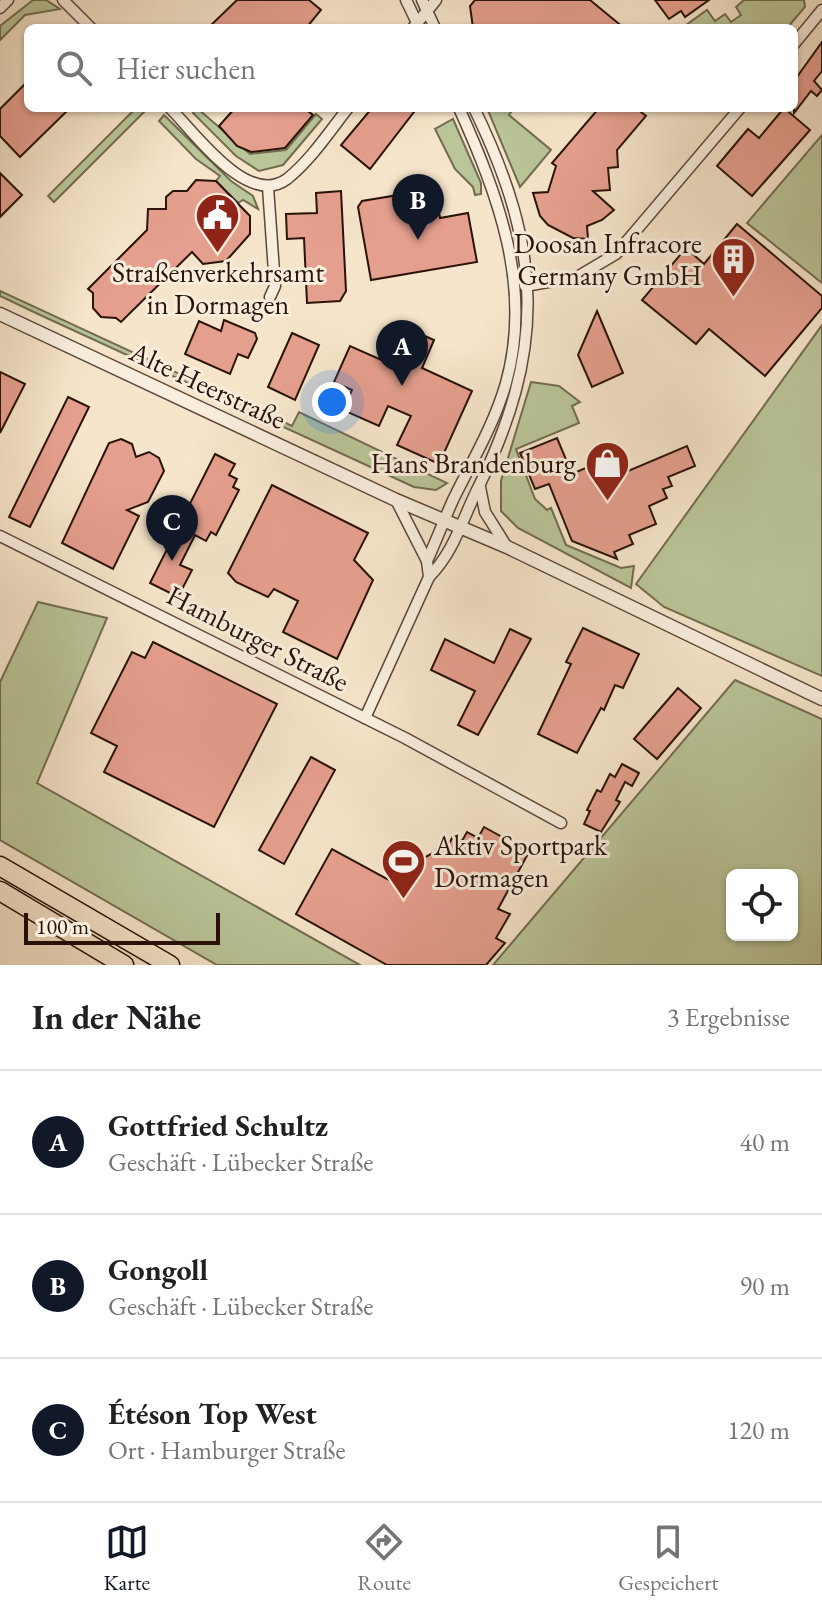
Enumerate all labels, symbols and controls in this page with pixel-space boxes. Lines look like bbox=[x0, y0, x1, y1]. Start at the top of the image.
search box bbox=[24, 24, 798, 112]
icon: search bbox=[52, 46, 96, 90]
text: Hier suchen bbox=[116, 49, 256, 88]
pin: B bbox=[392, 174, 444, 240]
public building icon: Straßenverkehrsamt in Dormagen bbox=[194, 191, 242, 254]
place label: Doosan Infracore Germany GmbH bbox=[514, 225, 702, 293]
building icon: Doosan Infracore Germany GmbH bbox=[709, 235, 757, 298]
place label: Straßenverkehrsamt in Dormagen bbox=[112, 254, 324, 322]
pin: A bbox=[376, 320, 428, 386]
street label: Alte Heerstraße bbox=[123, 333, 292, 437]
your location bbox=[312, 382, 352, 422]
shop icon: Hans Brandenburg bbox=[583, 439, 631, 502]
place label: Hans Brandenburg bbox=[370, 445, 577, 481]
pin: C bbox=[146, 495, 198, 561]
street label: Hamburger Straße bbox=[161, 577, 355, 699]
place label: Aktiv Sportpark Dormagen bbox=[433, 827, 608, 895]
sports icon: Aktiv Sportpark Dormagen bbox=[379, 837, 427, 900]
map controls bbox=[726, 869, 798, 941]
button: locate bbox=[726, 869, 798, 941]
scale bar bbox=[24, 909, 220, 945]
text: 100 m bbox=[36, 912, 89, 941]
text: In der Nähe bbox=[32, 995, 201, 1039]
text: 3 Ergebnisse bbox=[667, 1000, 790, 1034]
text: Gottfried Schultz bbox=[108, 1106, 328, 1145]
text: A bbox=[49, 1125, 67, 1159]
text: 40 m bbox=[740, 1125, 790, 1159]
text: Geschäft · Lübecker Straße bbox=[108, 1145, 373, 1179]
text: Gongoll bbox=[108, 1250, 208, 1289]
text: B bbox=[50, 1269, 66, 1303]
text: 90 m bbox=[740, 1269, 790, 1303]
text: Geschäft · Lübecker Straße bbox=[108, 1289, 373, 1323]
text: Étéson Top West bbox=[108, 1394, 317, 1433]
text: C bbox=[49, 1413, 67, 1447]
text: 120 m bbox=[727, 1413, 790, 1447]
text: Ort · Hamburger Straße bbox=[108, 1433, 346, 1467]
tab: Karte bbox=[104, 1520, 150, 1597]
tab: Route bbox=[357, 1520, 411, 1597]
tab: Gespeichert bbox=[618, 1520, 718, 1597]

